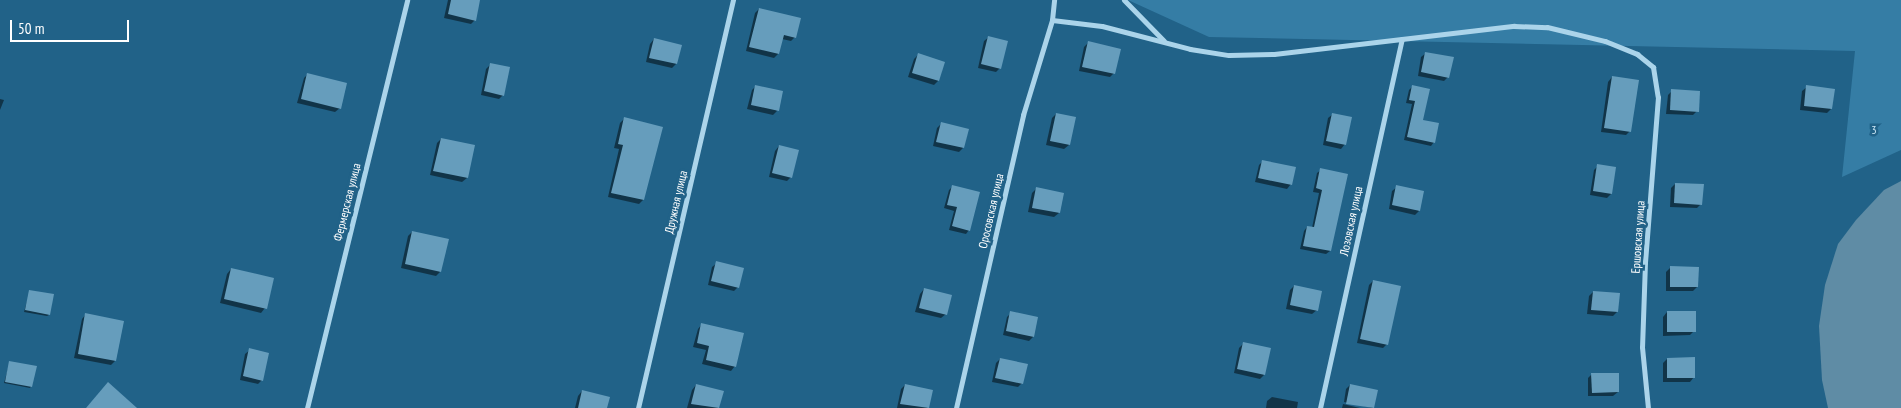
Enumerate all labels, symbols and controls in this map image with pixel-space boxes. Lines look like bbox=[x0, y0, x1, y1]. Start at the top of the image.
scale bar bbox=[12, 10, 131, 42]
text: 50 m bbox=[18, 19, 44, 38]
park label: 3 bbox=[1871, 123, 1877, 137]
street label: Фермерская улица bbox=[330, 162, 364, 242]
street label: Дружная улица bbox=[662, 169, 690, 235]
street label: Оросовская улица bbox=[975, 172, 1007, 250]
street label: Лозовская улица bbox=[1337, 185, 1365, 257]
street label: Ершовская улица bbox=[1628, 200, 1648, 274]

